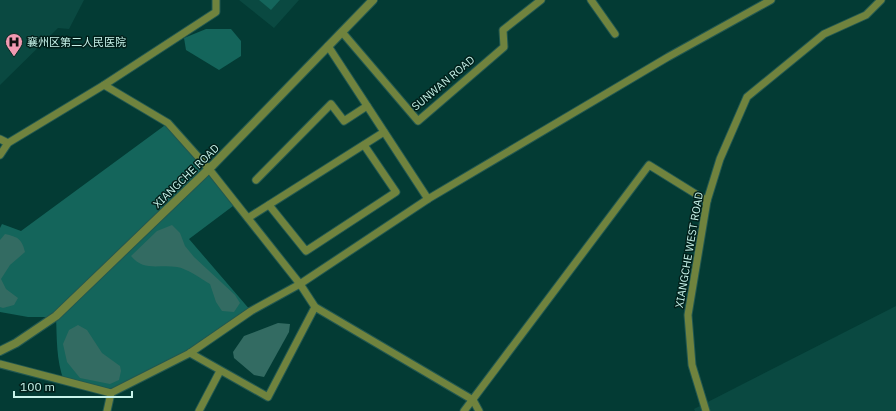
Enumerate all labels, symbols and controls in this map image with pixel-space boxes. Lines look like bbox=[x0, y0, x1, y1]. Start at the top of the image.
hospital icon: 襄州区第二人民医院 bbox=[4, 32, 24, 57]
place label: 襄州区第二人民医院 bbox=[27, 35, 126, 49]
street label: SUNWAN ROAD bbox=[409, 53, 477, 113]
street label: XIANGCHE ROAD bbox=[150, 141, 222, 211]
street label: XIANGCHE WEST ROAD bbox=[672, 191, 706, 309]
scale bar bbox=[14, 373, 132, 399]
text: 100 m bbox=[20, 379, 55, 394]

